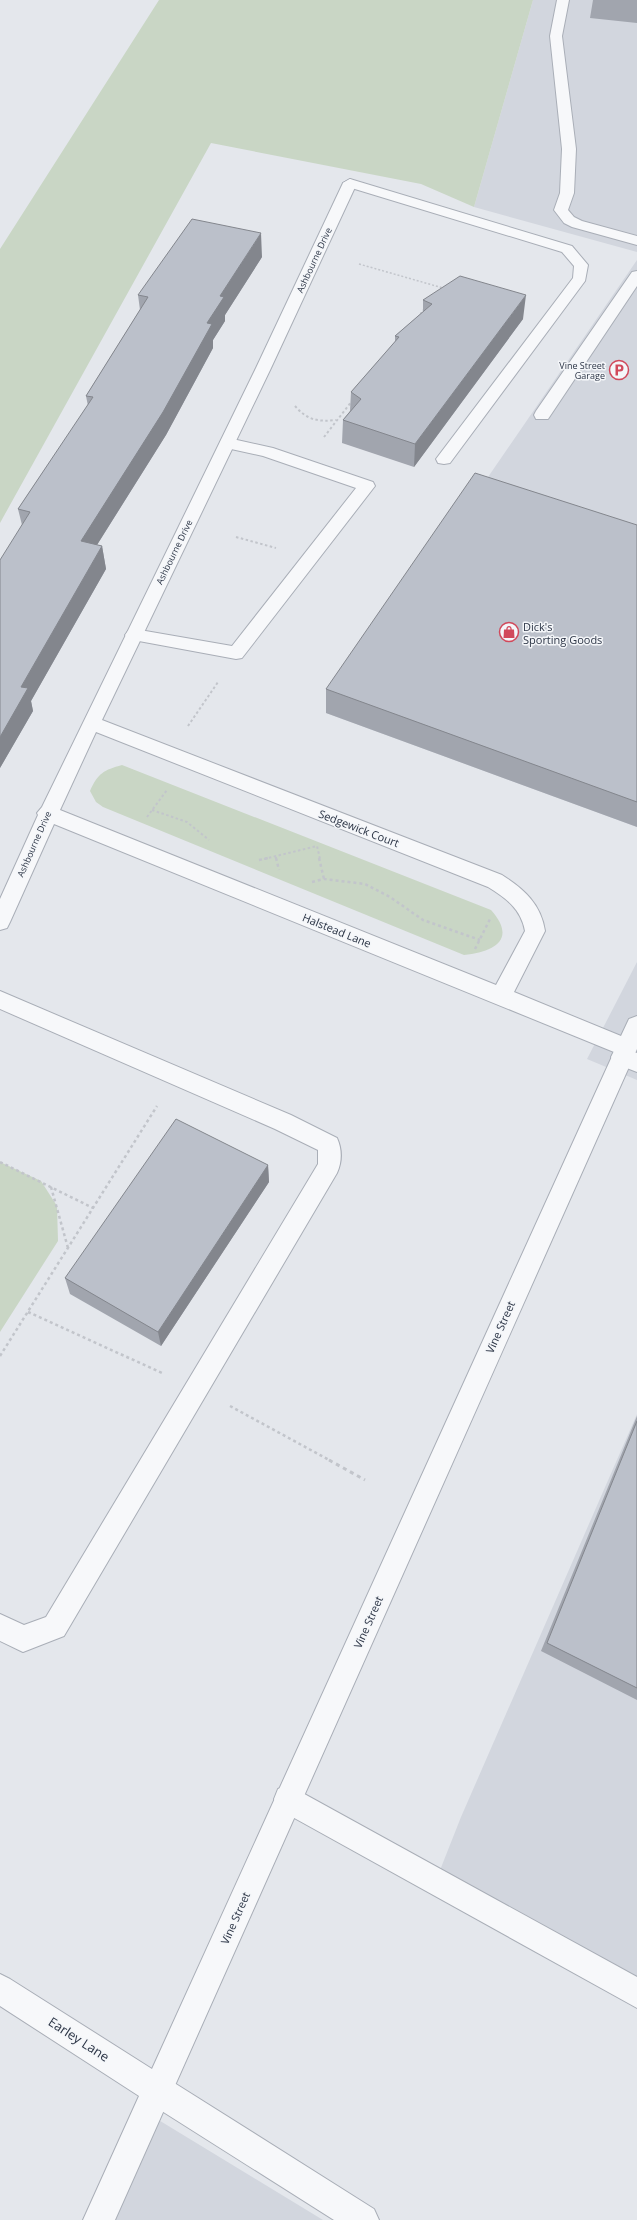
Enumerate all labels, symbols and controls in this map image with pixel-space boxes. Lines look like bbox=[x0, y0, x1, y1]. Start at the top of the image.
street label: Ashbourne Drive bbox=[293, 225, 335, 295]
place label: Vine Street Garage bbox=[559, 359, 605, 382]
parking icon: Vine Street Garage bbox=[608, 359, 630, 381]
street label: Ashbourne Drive bbox=[153, 517, 195, 587]
place label: Dick's Sporting Goods bbox=[523, 619, 602, 647]
shop icon: Dick's Sporting Goods bbox=[498, 621, 520, 643]
street label: Sedgewick Court bbox=[317, 806, 401, 850]
street label: Ashbourne Drive bbox=[14, 809, 54, 879]
street label: Halstead Lane bbox=[300, 909, 374, 951]
street label: Vine Street bbox=[482, 1298, 518, 1356]
street label: Vine Street bbox=[350, 1593, 386, 1651]
street label: Vine Street bbox=[217, 1889, 253, 1947]
street label: Earley Lane bbox=[45, 2013, 113, 2065]

